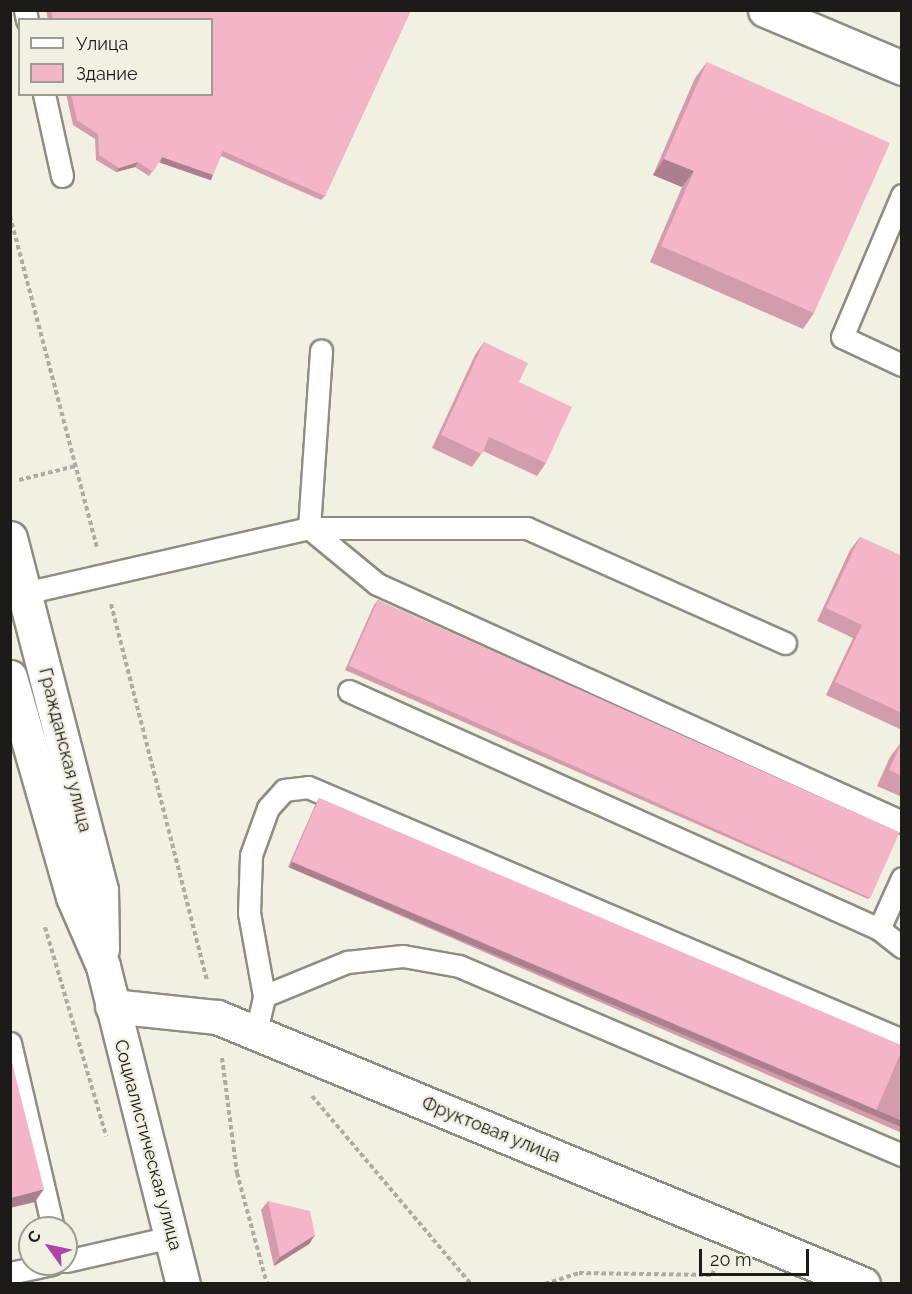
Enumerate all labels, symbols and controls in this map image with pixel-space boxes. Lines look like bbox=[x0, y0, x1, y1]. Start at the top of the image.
legend bbox=[18, 18, 213, 96]
text: Улица bbox=[76, 33, 128, 54]
text: Здание bbox=[76, 63, 138, 84]
street label: Гражданская улица bbox=[34, 665, 96, 835]
street label: Социалистическая улица bbox=[109, 1037, 187, 1253]
street label: Фруктовая улица bbox=[418, 1092, 564, 1168]
north arrow bbox=[18, 1216, 78, 1276]
text: С bbox=[23, 1227, 45, 1247]
scale bar bbox=[702, 1237, 812, 1275]
text: 20 m bbox=[710, 1249, 752, 1270]

